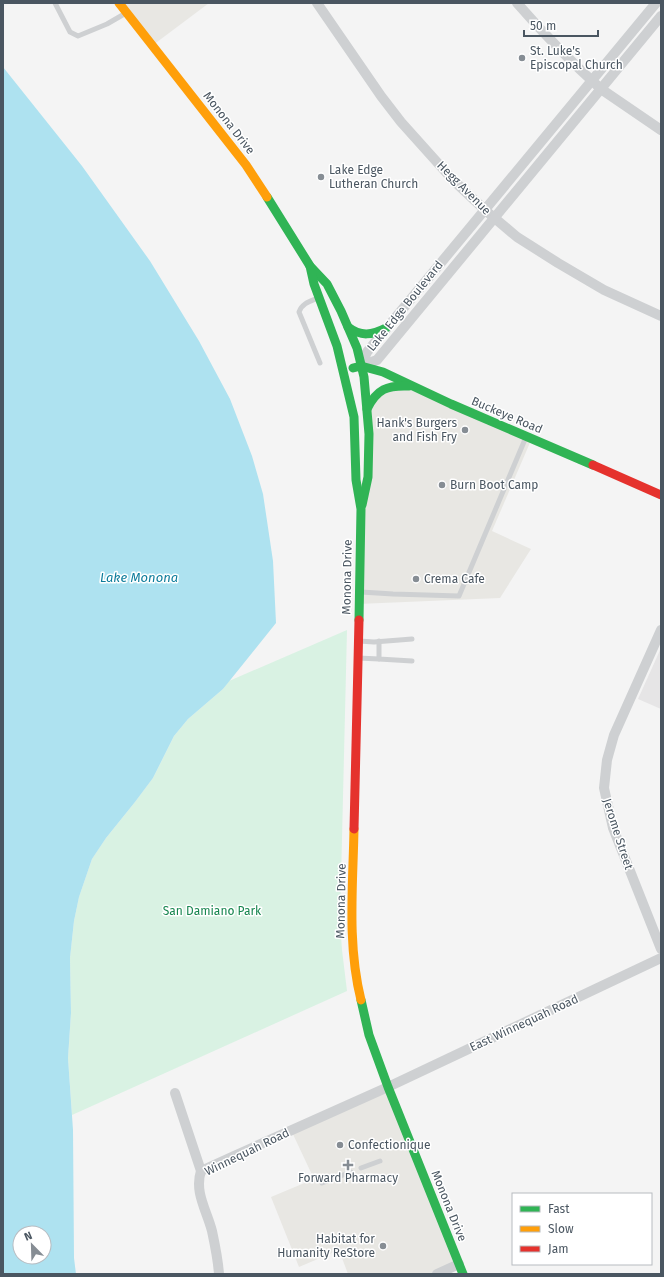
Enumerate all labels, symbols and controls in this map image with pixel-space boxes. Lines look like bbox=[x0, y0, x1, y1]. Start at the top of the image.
scale bar bbox=[524, 12, 598, 38]
text: 50 m bbox=[530, 19, 556, 33]
place label: St. Luke's Episcopal Church bbox=[530, 44, 623, 72]
marker: St. Luke's Episcopal Church bbox=[517, 53, 527, 63]
street label: Monona Drive bbox=[200, 89, 258, 157]
street label: Hegg Avenue bbox=[434, 158, 494, 218]
place label: Lake Edge Lutheran Church bbox=[329, 163, 418, 191]
marker: Lake Edge Lutheran Church bbox=[316, 172, 326, 182]
street label: Lake Edge Boulevard bbox=[364, 258, 446, 354]
street label: Buckeye Road bbox=[469, 394, 545, 436]
place label: Hank's Burgers and Fish Fry bbox=[376, 416, 457, 444]
marker: Hank's Burgers and Fish Fry bbox=[460, 425, 470, 435]
place label: Burn Boot Camp bbox=[450, 478, 539, 492]
marker: Burn Boot Camp bbox=[437, 480, 447, 490]
street label: Monona Drive bbox=[339, 539, 355, 615]
water label: Lake Monona bbox=[100, 570, 178, 585]
place label: Crema Cafe bbox=[424, 572, 485, 586]
marker: Crema Cafe bbox=[411, 574, 421, 584]
street label: Jerome Street bbox=[600, 797, 636, 872]
street label: Monona Drive bbox=[333, 863, 349, 939]
park label: San Damiano Park bbox=[163, 904, 262, 918]
street label: East Winnequah Road bbox=[467, 992, 581, 1054]
street label: Winnequah Road bbox=[202, 1125, 292, 1179]
place label: Confectionique bbox=[348, 1138, 431, 1152]
marker: Confectionique bbox=[335, 1140, 345, 1150]
marker: Forward Pharmacy bbox=[343, 1160, 353, 1170]
street label: Monona Drive bbox=[428, 1168, 470, 1244]
place label: Forward Pharmacy bbox=[298, 1171, 398, 1185]
legend bbox=[512, 1193, 652, 1265]
text: Fast bbox=[548, 1202, 570, 1216]
text: Slow bbox=[548, 1222, 574, 1236]
north arrow bbox=[12, 1225, 52, 1265]
text: N bbox=[22, 1229, 34, 1244]
place label: Habitat for Humanity ReStore bbox=[277, 1232, 375, 1260]
marker: Habitat for Humanity ReStore bbox=[378, 1241, 388, 1251]
text: Jam bbox=[548, 1242, 568, 1256]

